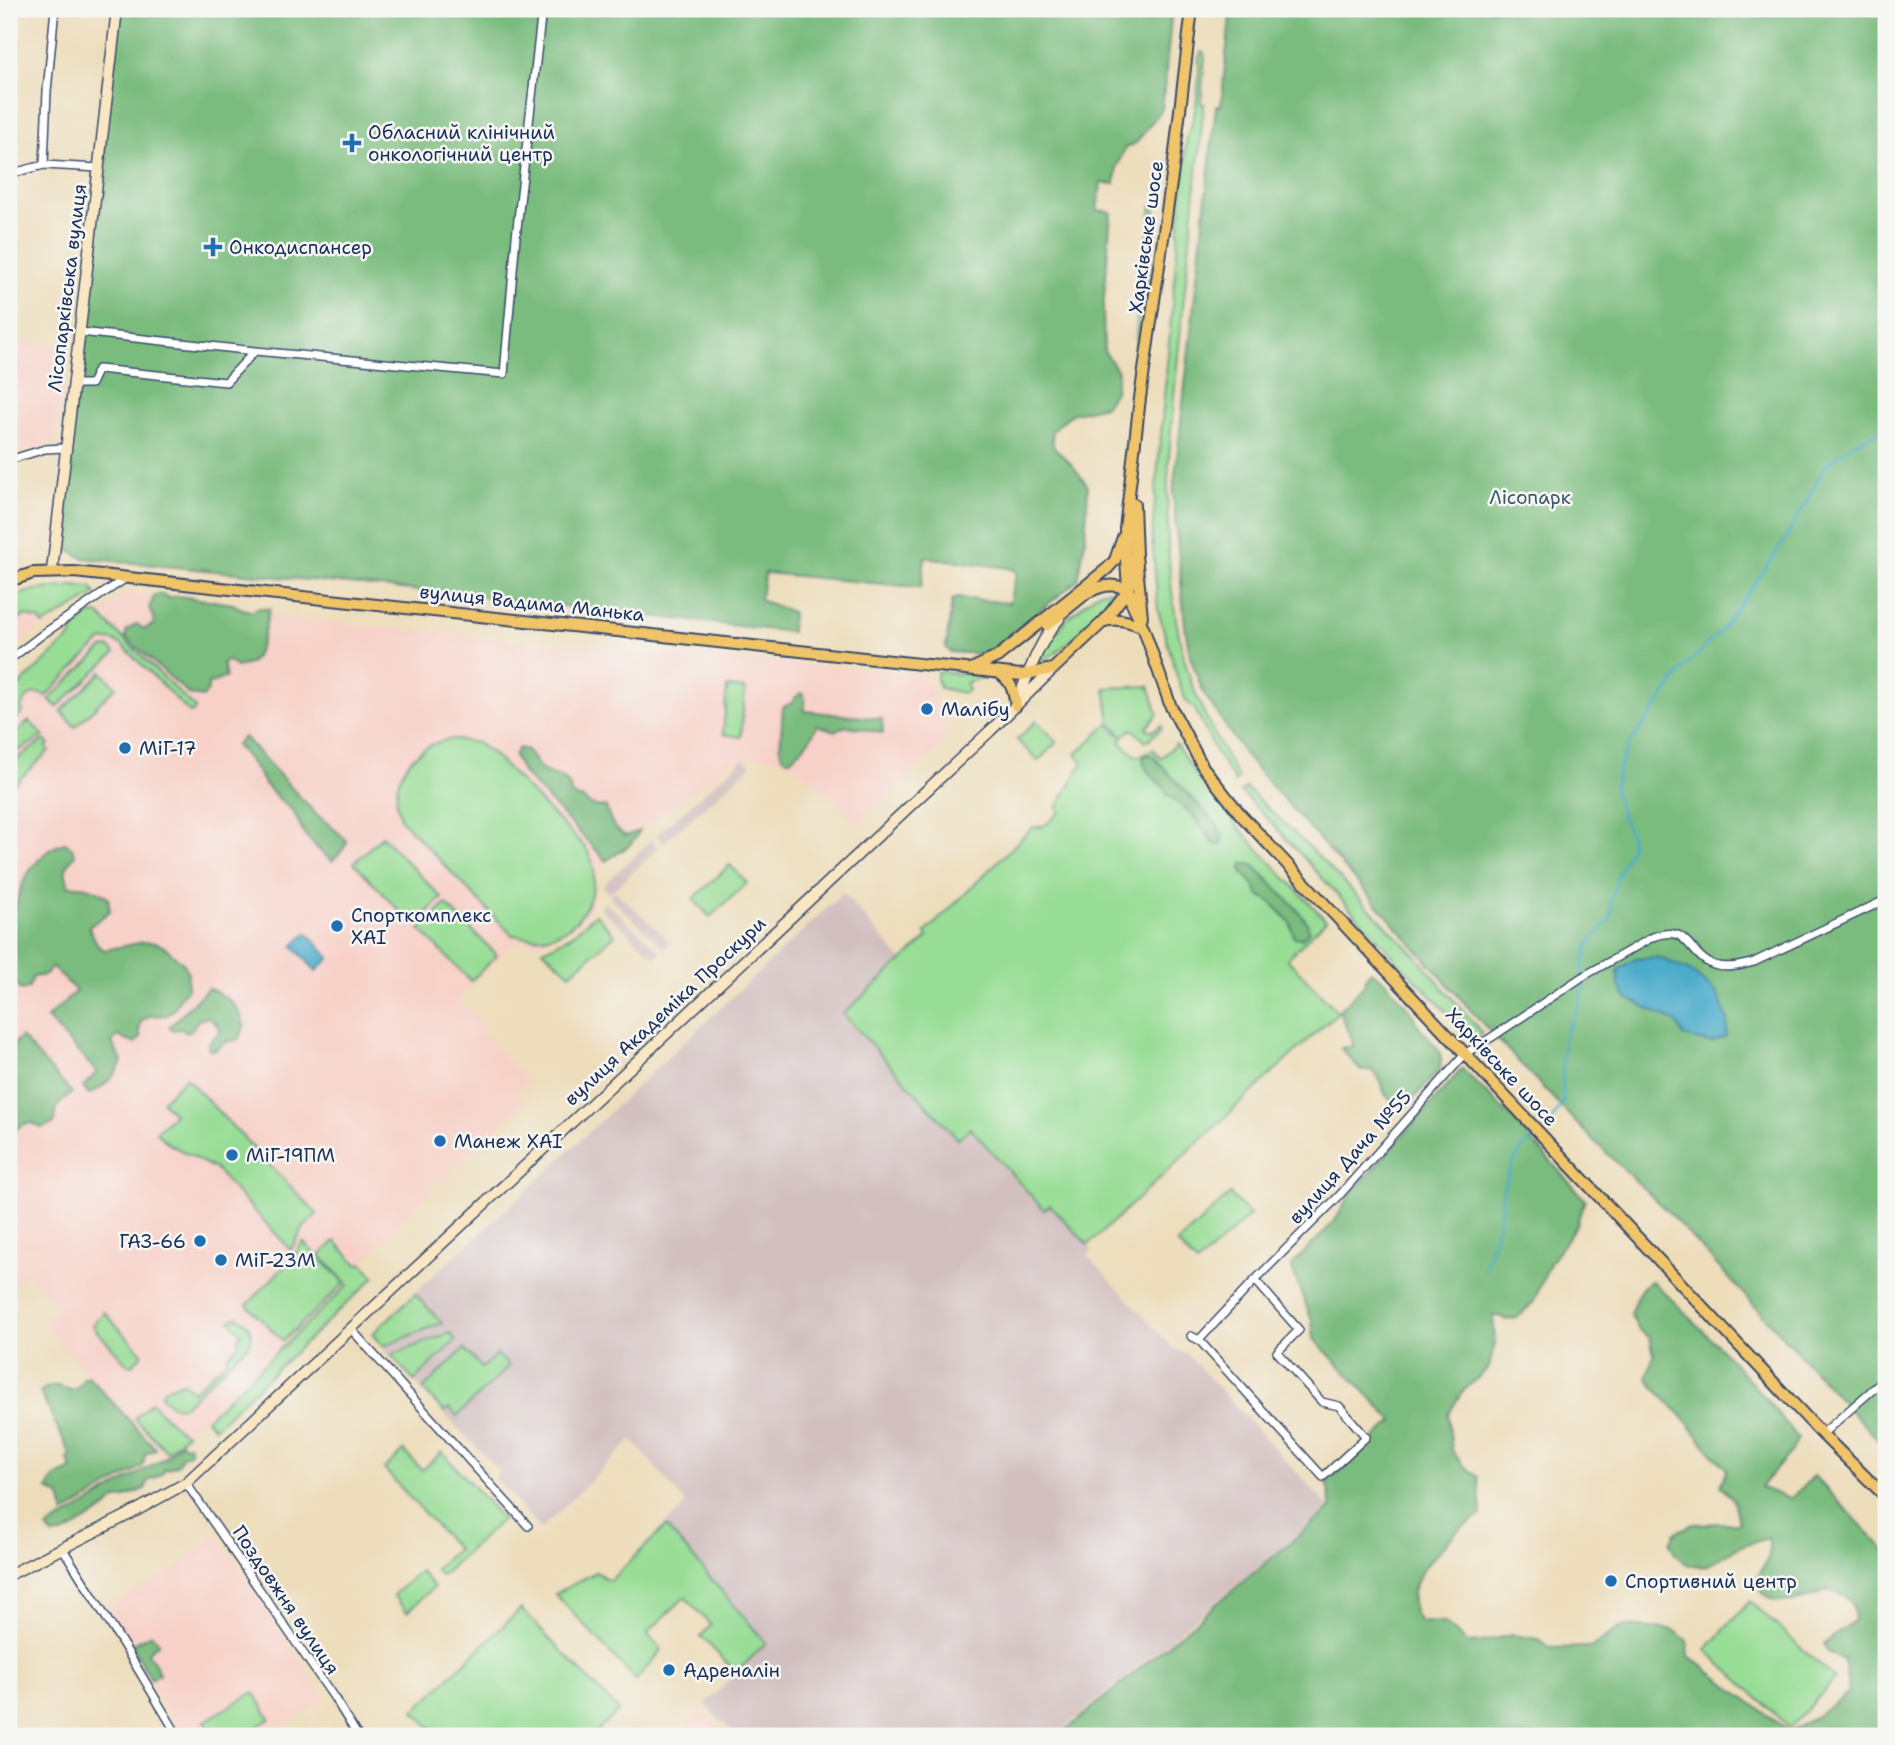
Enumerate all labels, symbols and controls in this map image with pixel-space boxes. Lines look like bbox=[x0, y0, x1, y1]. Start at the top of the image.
place label: Обласний клінічний онкологічний центр bbox=[368, 120, 555, 167]
marker: Обласний клінічний онкологічний центр bbox=[342, 133, 362, 153]
street label: Харківське шосе bbox=[1123, 159, 1169, 315]
street label: Лісопарківська вулиця bbox=[42, 182, 92, 394]
place label: Онкодиспансер bbox=[229, 235, 372, 260]
marker: Онкодиспансер bbox=[203, 237, 223, 257]
park label: Лісопарк bbox=[1489, 485, 1571, 510]
street label: вулиця Вадима Манька bbox=[418, 579, 646, 627]
place label: Малібу bbox=[941, 697, 1010, 722]
marker: Малібу bbox=[919, 701, 935, 717]
place label: МіГ-17 bbox=[139, 736, 197, 761]
marker: МіГ-17 bbox=[117, 740, 133, 756]
place label: Спорткомплекс ХАІ bbox=[351, 903, 492, 950]
street label: вулиця Академіка Проскури bbox=[559, 911, 771, 1111]
marker: Спорткомплекс ХАІ bbox=[329, 918, 345, 934]
street label: Харківське шосе bbox=[1440, 1002, 1564, 1132]
street label: вулиця Дача №55 bbox=[1283, 1085, 1417, 1229]
place label: Манеж ХАІ bbox=[454, 1129, 562, 1154]
marker: Манеж ХАІ bbox=[432, 1133, 448, 1149]
place label: МіГ-19ПМ bbox=[246, 1143, 335, 1168]
marker: МіГ-19ПМ bbox=[224, 1147, 240, 1163]
place label: ГАЗ-66 bbox=[119, 1229, 186, 1254]
marker: ГАЗ-66 bbox=[192, 1233, 208, 1249]
place label: МіГ-23М bbox=[235, 1248, 316, 1273]
marker: МіГ-23М bbox=[213, 1252, 229, 1268]
street label: Поздовжня вулиця bbox=[227, 1521, 345, 1679]
place label: Спортивний центр bbox=[1625, 1569, 1797, 1594]
marker: Спортивний центр bbox=[1603, 1573, 1619, 1589]
place label: Адреналін bbox=[683, 1658, 780, 1683]
marker: Адреналін bbox=[661, 1662, 677, 1678]

